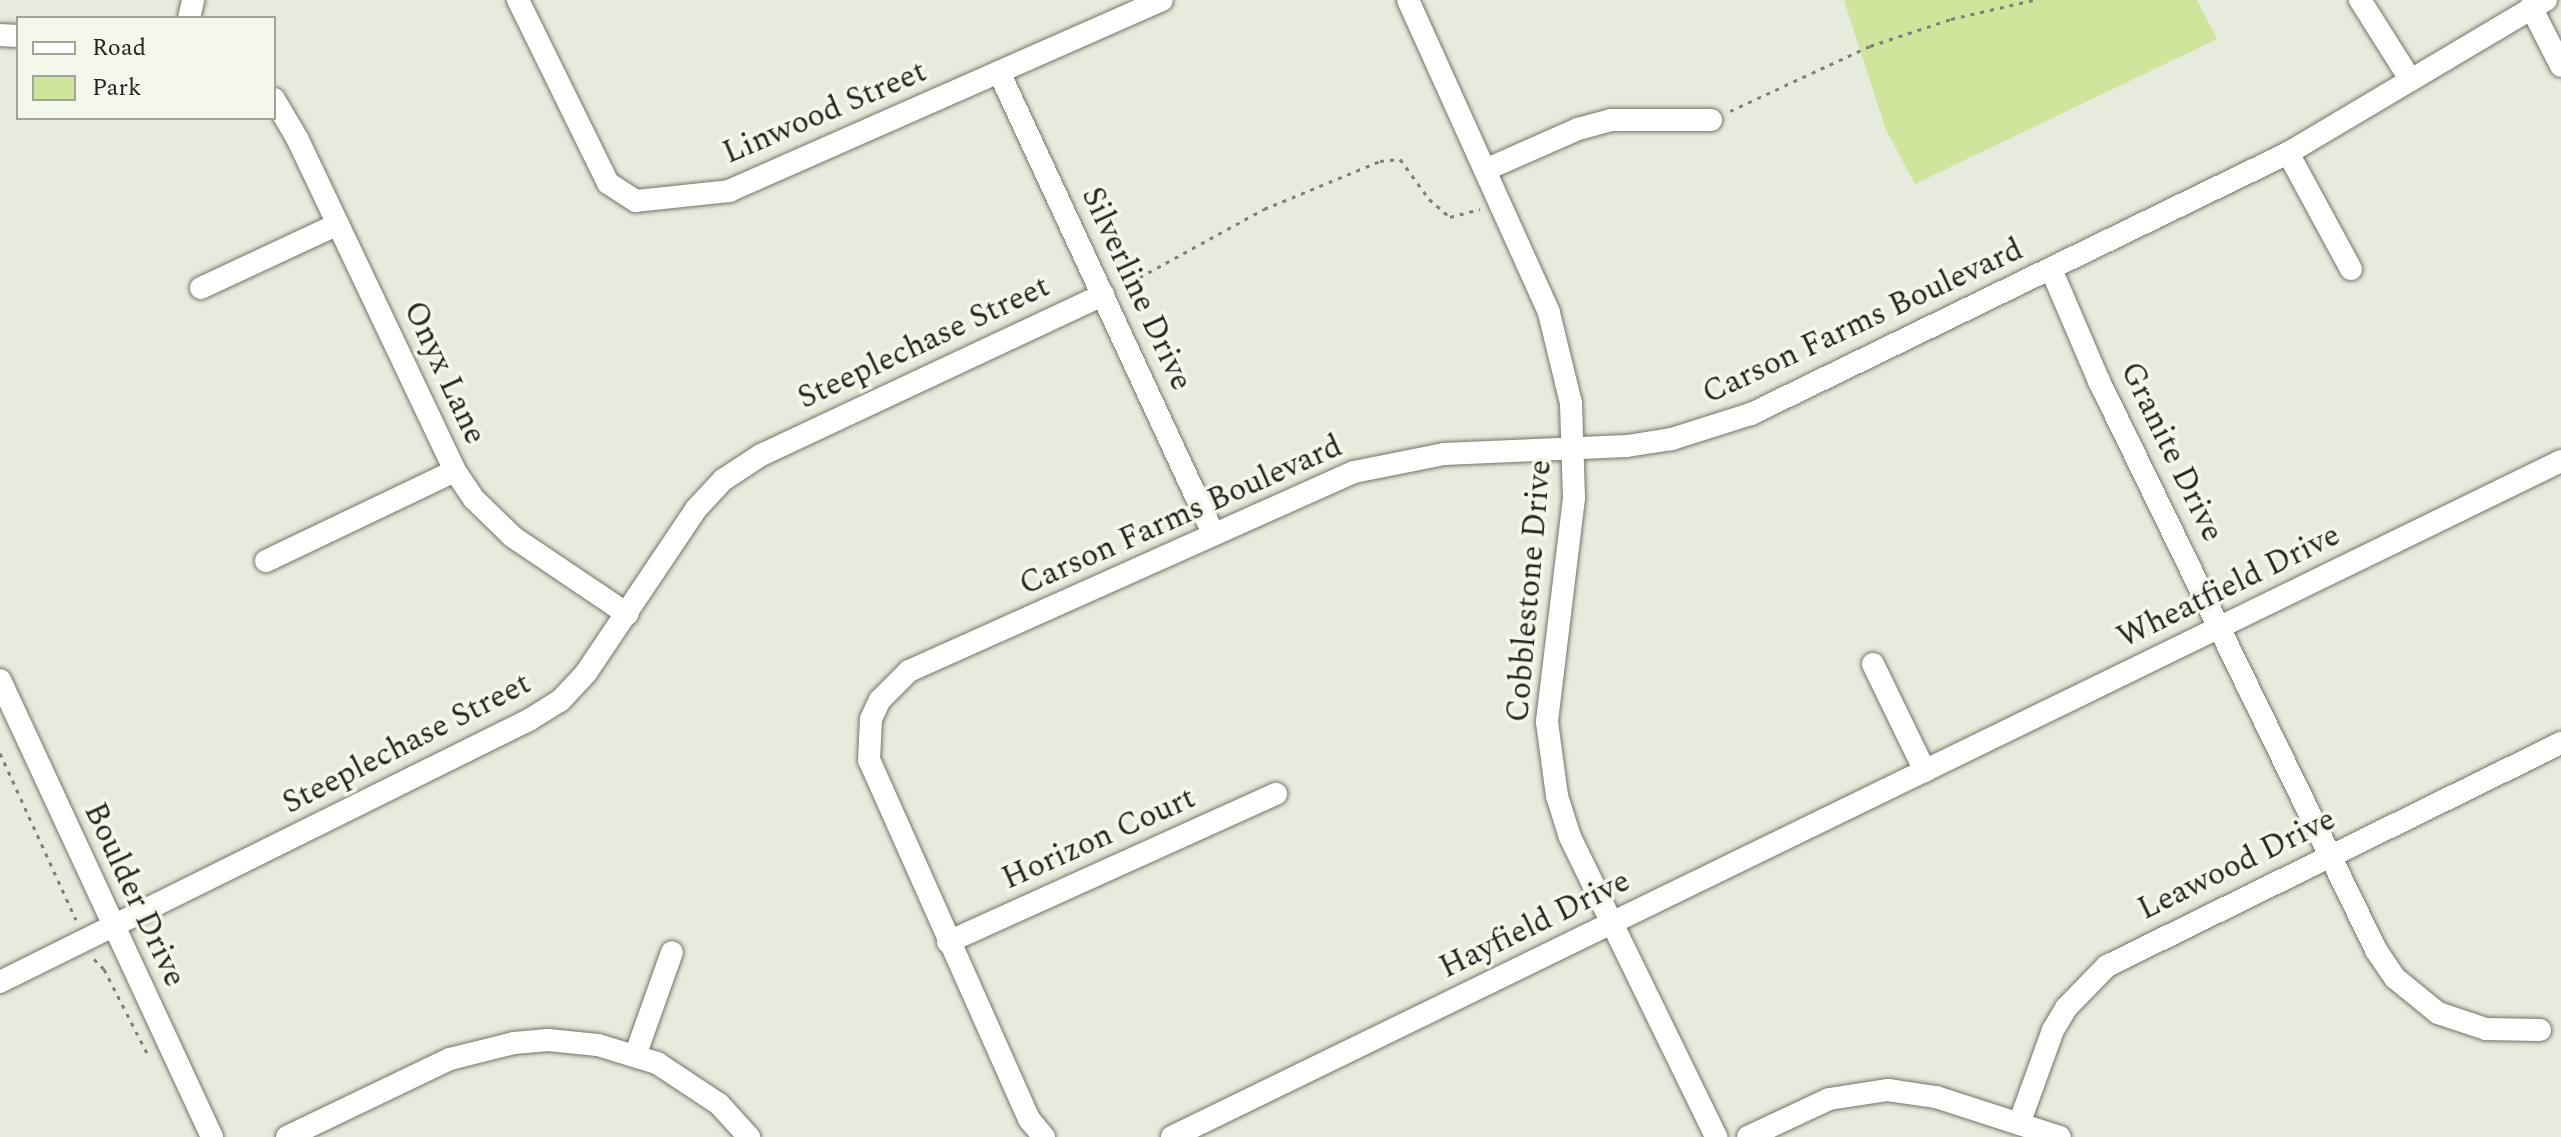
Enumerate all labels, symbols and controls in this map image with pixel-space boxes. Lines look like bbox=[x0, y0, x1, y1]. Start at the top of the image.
legend bbox=[16, 16, 276, 120]
text: Road bbox=[92, 30, 146, 66]
street label: Linwood Street bbox=[717, 53, 933, 173]
text: Park bbox=[92, 70, 142, 106]
street label: Silverline Drive bbox=[1072, 181, 1200, 397]
street label: Carson Farms Boulevard bbox=[1697, 231, 2029, 413]
street label: Steeplechase Street bbox=[792, 268, 1056, 418]
street label: Onyx Lane bbox=[394, 295, 494, 451]
street label: Granite Drive bbox=[2111, 356, 2231, 548]
street label: Carson Farms Boulevard bbox=[1014, 427, 1348, 605]
street label: Cobblestone Drive bbox=[1499, 458, 1561, 724]
street label: Wheatfield Drive bbox=[2111, 517, 2347, 657]
street label: Steeplechase Street bbox=[276, 665, 538, 823]
street label: Horizon Court bbox=[996, 779, 1202, 899]
street label: Boulder Drive bbox=[75, 797, 193, 993]
street label: Leawood Drive bbox=[2132, 801, 2342, 929]
street label: Hayfield Drive bbox=[1434, 862, 1636, 988]

